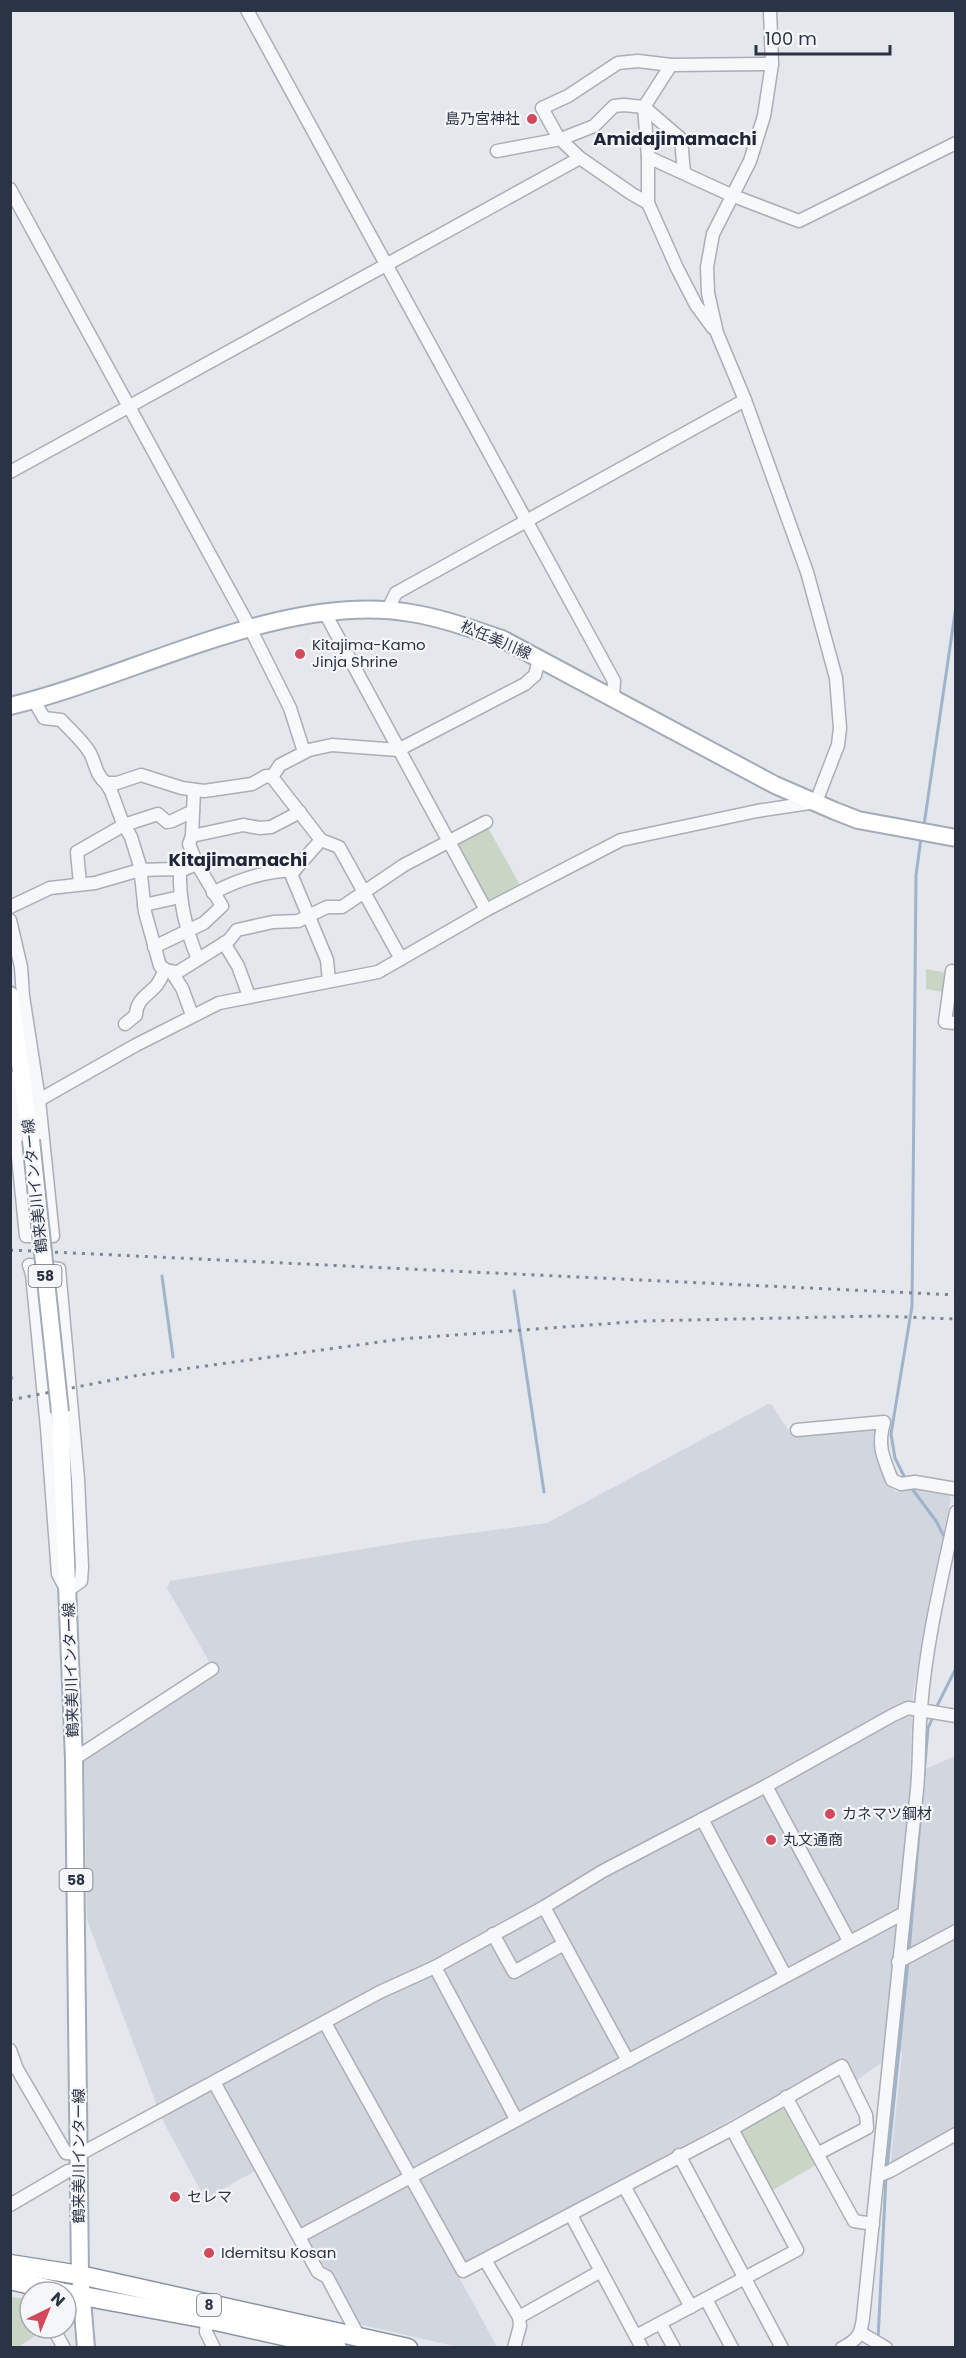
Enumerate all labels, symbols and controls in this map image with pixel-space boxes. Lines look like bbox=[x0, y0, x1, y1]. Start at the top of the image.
scale bar bbox=[756, 18, 890, 56]
text: 100 m bbox=[765, 26, 817, 51]
place label: 島乃宮神社 bbox=[445, 108, 520, 129]
marker: 島乃宮神社 bbox=[525, 112, 539, 126]
district label: Amidajimamachi bbox=[593, 126, 757, 151]
street label: 松任美川線 bbox=[458, 615, 535, 664]
place label: Kitajima-Kamo Jinja Shrine bbox=[312, 634, 426, 672]
marker: Kitajima-Kamo Jinja Shrine bbox=[293, 647, 307, 661]
district label: Kitajimamachi bbox=[169, 847, 307, 872]
street label: 鶴来美川インター線 bbox=[17, 1118, 52, 1254]
road number: 58 bbox=[28, 1265, 62, 1287]
street label: 鶴来美川インター線 bbox=[58, 1602, 83, 1738]
place label: カネマツ鋼材 bbox=[842, 1803, 932, 1824]
marker: カネマツ鋼材 bbox=[823, 1807, 837, 1821]
place label: 丸文通商 bbox=[783, 1829, 843, 1850]
marker: 丸文通商 bbox=[764, 1833, 778, 1847]
road number: 58 bbox=[60, 1869, 92, 1891]
street label: 鶴来美川インター線 bbox=[68, 2088, 89, 2224]
place label: セレマ bbox=[187, 2186, 232, 2207]
marker: セレマ bbox=[168, 2190, 182, 2204]
place label: Idemitsu Kosan bbox=[221, 2242, 336, 2263]
marker: Idemitsu Kosan bbox=[202, 2246, 216, 2260]
north arrow bbox=[18, 2280, 78, 2340]
text: N bbox=[46, 2287, 70, 2312]
road number: 8 bbox=[197, 2294, 221, 2316]

